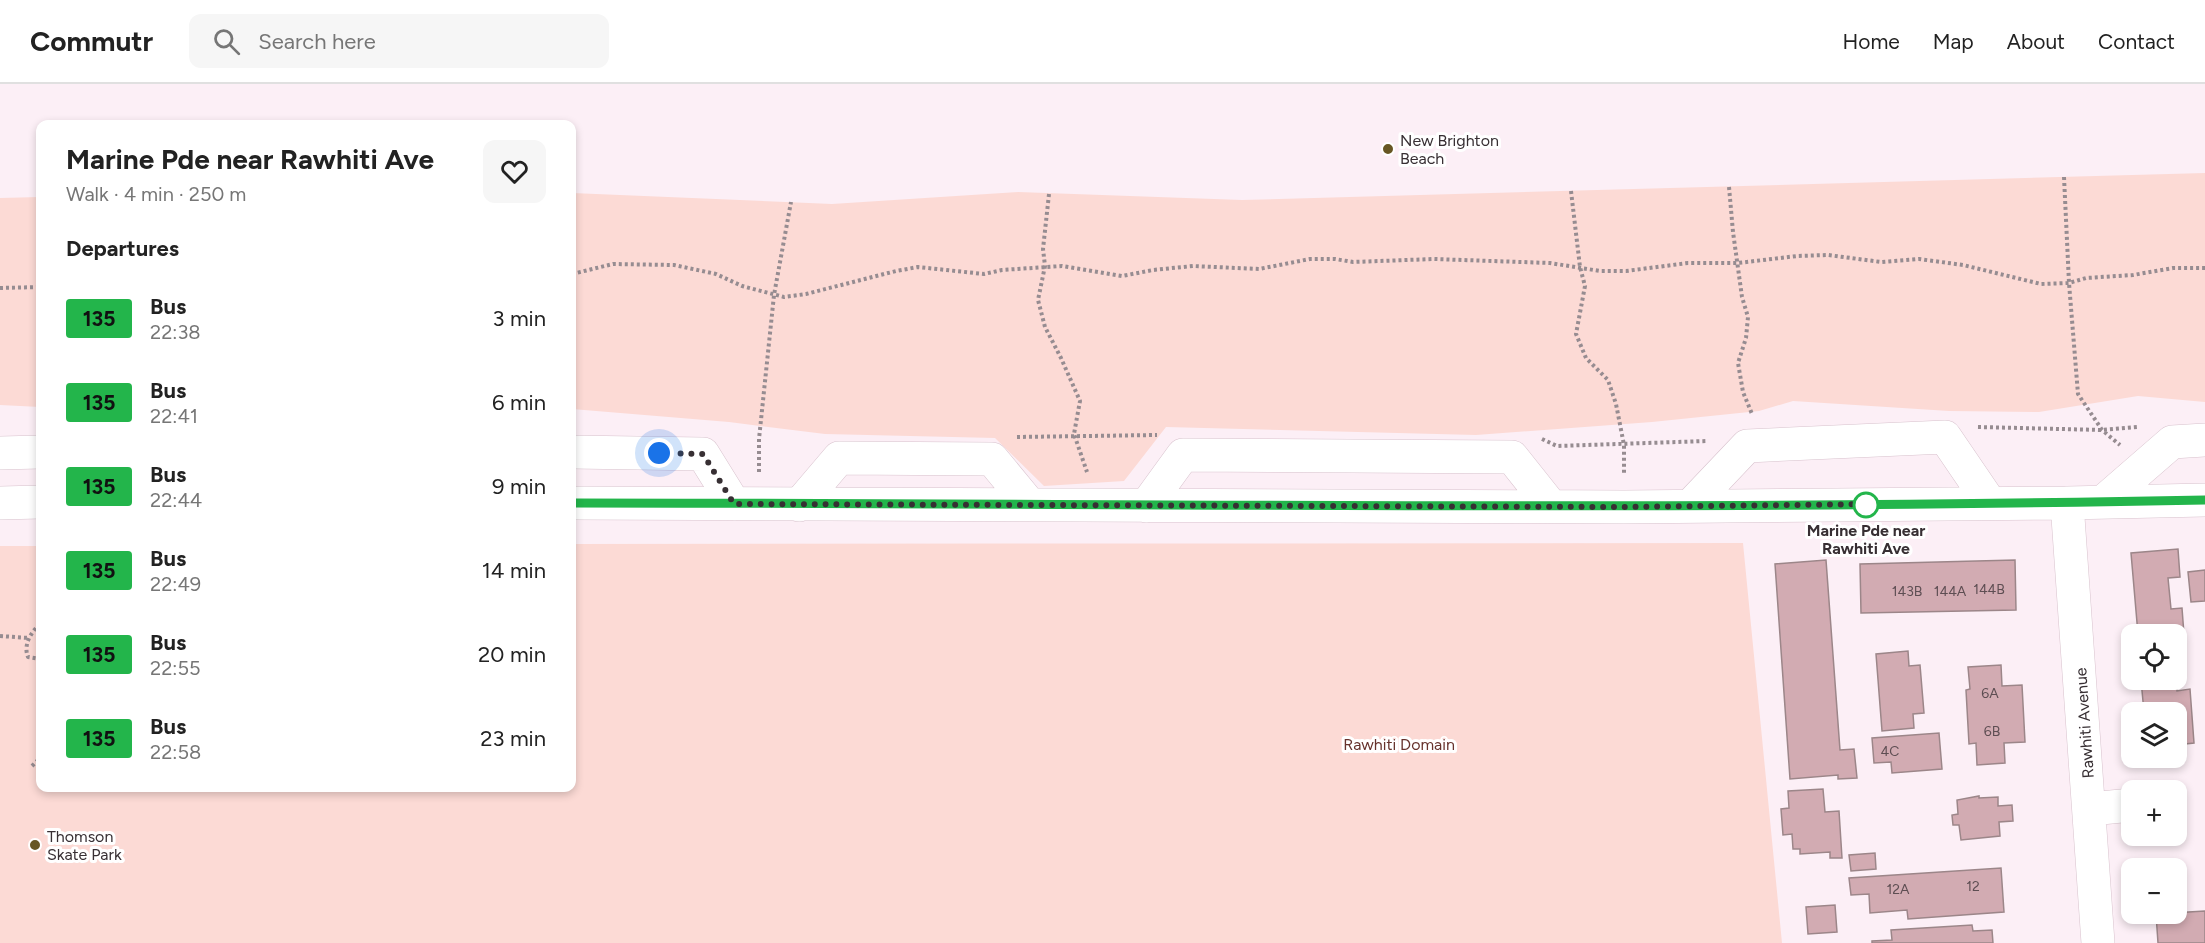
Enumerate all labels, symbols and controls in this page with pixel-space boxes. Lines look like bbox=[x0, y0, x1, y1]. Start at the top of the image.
search box bbox=[189, 14, 609, 68]
text: Commutr bbox=[30, 24, 153, 58]
icon: search bbox=[210, 25, 243, 58]
text: Search here bbox=[258, 28, 376, 55]
text: Home bbox=[1843, 29, 1900, 54]
text: Map bbox=[1933, 29, 1974, 54]
text: About bbox=[2007, 29, 2065, 54]
text: Contact bbox=[2098, 29, 2175, 54]
place label: New Brighton Beach bbox=[1400, 131, 1499, 168]
button: heart bbox=[483, 140, 546, 203]
text: Marine Pde near Rawhiti Ave bbox=[66, 142, 434, 176]
marker: New Brighton Beach bbox=[1381, 142, 1395, 156]
text: Walk · 4 min · 250 m bbox=[66, 182, 246, 206]
text: Departures bbox=[66, 235, 179, 262]
text: Bus bbox=[150, 293, 186, 320]
text: 3 min bbox=[492, 305, 546, 332]
text: 135 bbox=[83, 306, 115, 331]
text: 22:38 bbox=[150, 320, 201, 344]
text: Bus bbox=[150, 377, 186, 404]
text: 6 min bbox=[492, 389, 546, 416]
text: 135 bbox=[83, 390, 115, 415]
text: 22:41 bbox=[150, 404, 198, 428]
your location bbox=[644, 438, 674, 468]
text: Bus bbox=[150, 461, 186, 488]
text: 9 min bbox=[492, 473, 546, 500]
text: 135 bbox=[83, 474, 115, 499]
text: 22:44 bbox=[150, 488, 202, 512]
marker: Marine Pde near Rawhiti Ave bbox=[1853, 492, 1879, 518]
place label: Marine Pde near Rawhiti Ave bbox=[1807, 521, 1925, 558]
text: Bus bbox=[150, 545, 186, 572]
text: 14 min bbox=[482, 557, 546, 584]
text: 135 bbox=[83, 558, 115, 583]
text: 22:49 bbox=[150, 572, 201, 596]
house number: 144B bbox=[1973, 581, 2005, 598]
house number: 143B bbox=[1892, 583, 1922, 600]
house number: 144A bbox=[1934, 583, 1967, 600]
map controls bbox=[2121, 624, 2187, 924]
button: locate bbox=[2121, 624, 2187, 690]
text: Bus bbox=[150, 629, 186, 656]
text: 20 min bbox=[478, 641, 546, 668]
text: 135 bbox=[83, 642, 115, 667]
text: 22:55 bbox=[150, 656, 200, 680]
street label: Rawhiti Avenue bbox=[2071, 667, 2098, 779]
house number: 6A bbox=[1981, 685, 1999, 702]
button: layers bbox=[2121, 702, 2187, 768]
text: Bus bbox=[150, 713, 186, 740]
house number: 6B bbox=[1984, 723, 2000, 740]
text: 23 min bbox=[480, 725, 546, 752]
text: 135 bbox=[83, 726, 115, 751]
park label: Rawhiti Domain bbox=[1343, 735, 1455, 754]
text: 22:58 bbox=[150, 740, 201, 764]
house number: 4C bbox=[1881, 743, 1899, 760]
button: + bbox=[2121, 780, 2187, 846]
place label: Thomson Skate Park bbox=[47, 827, 122, 864]
marker: Thomson Skate Park bbox=[28, 838, 42, 852]
button: − bbox=[2121, 858, 2187, 924]
house number: 12 bbox=[1966, 878, 1980, 895]
house number: 12A bbox=[1886, 881, 1910, 898]

